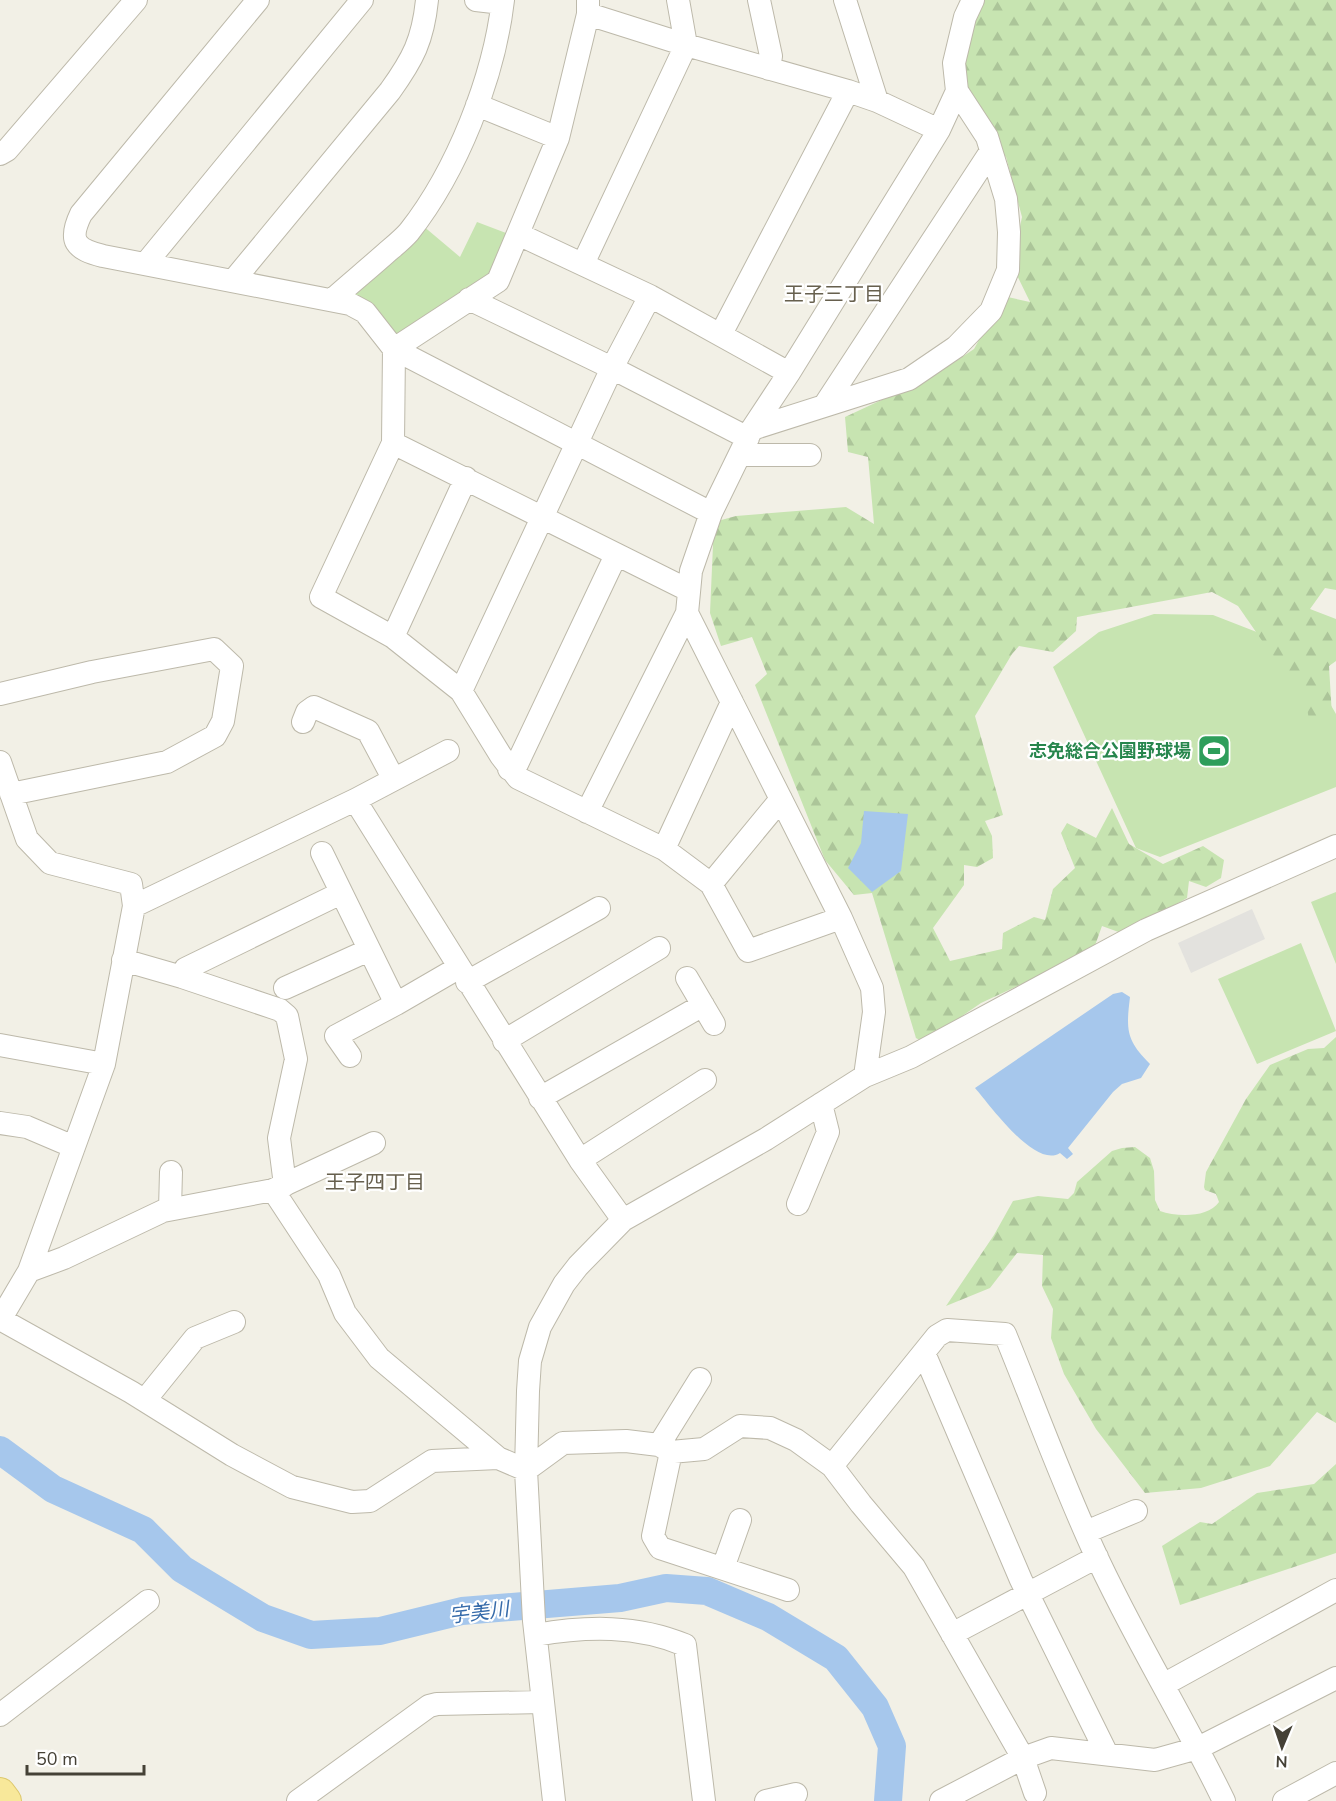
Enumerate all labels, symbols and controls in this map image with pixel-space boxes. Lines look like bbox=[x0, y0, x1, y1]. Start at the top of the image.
district label: 王子三丁目 bbox=[784, 281, 884, 308]
sports icon: 志免総合公園野球場 bbox=[1196, 733, 1232, 769]
place label: 志免総合公園野球場 bbox=[1029, 739, 1191, 763]
district label: 王子四丁目 bbox=[325, 1169, 425, 1196]
water label: 宇美川 bbox=[448, 1595, 512, 1630]
north arrow bbox=[1252, 1717, 1312, 1777]
scale bar bbox=[27, 1738, 144, 1776]
text: 50 m bbox=[36, 1747, 78, 1771]
text: N bbox=[1275, 1750, 1288, 1772]

